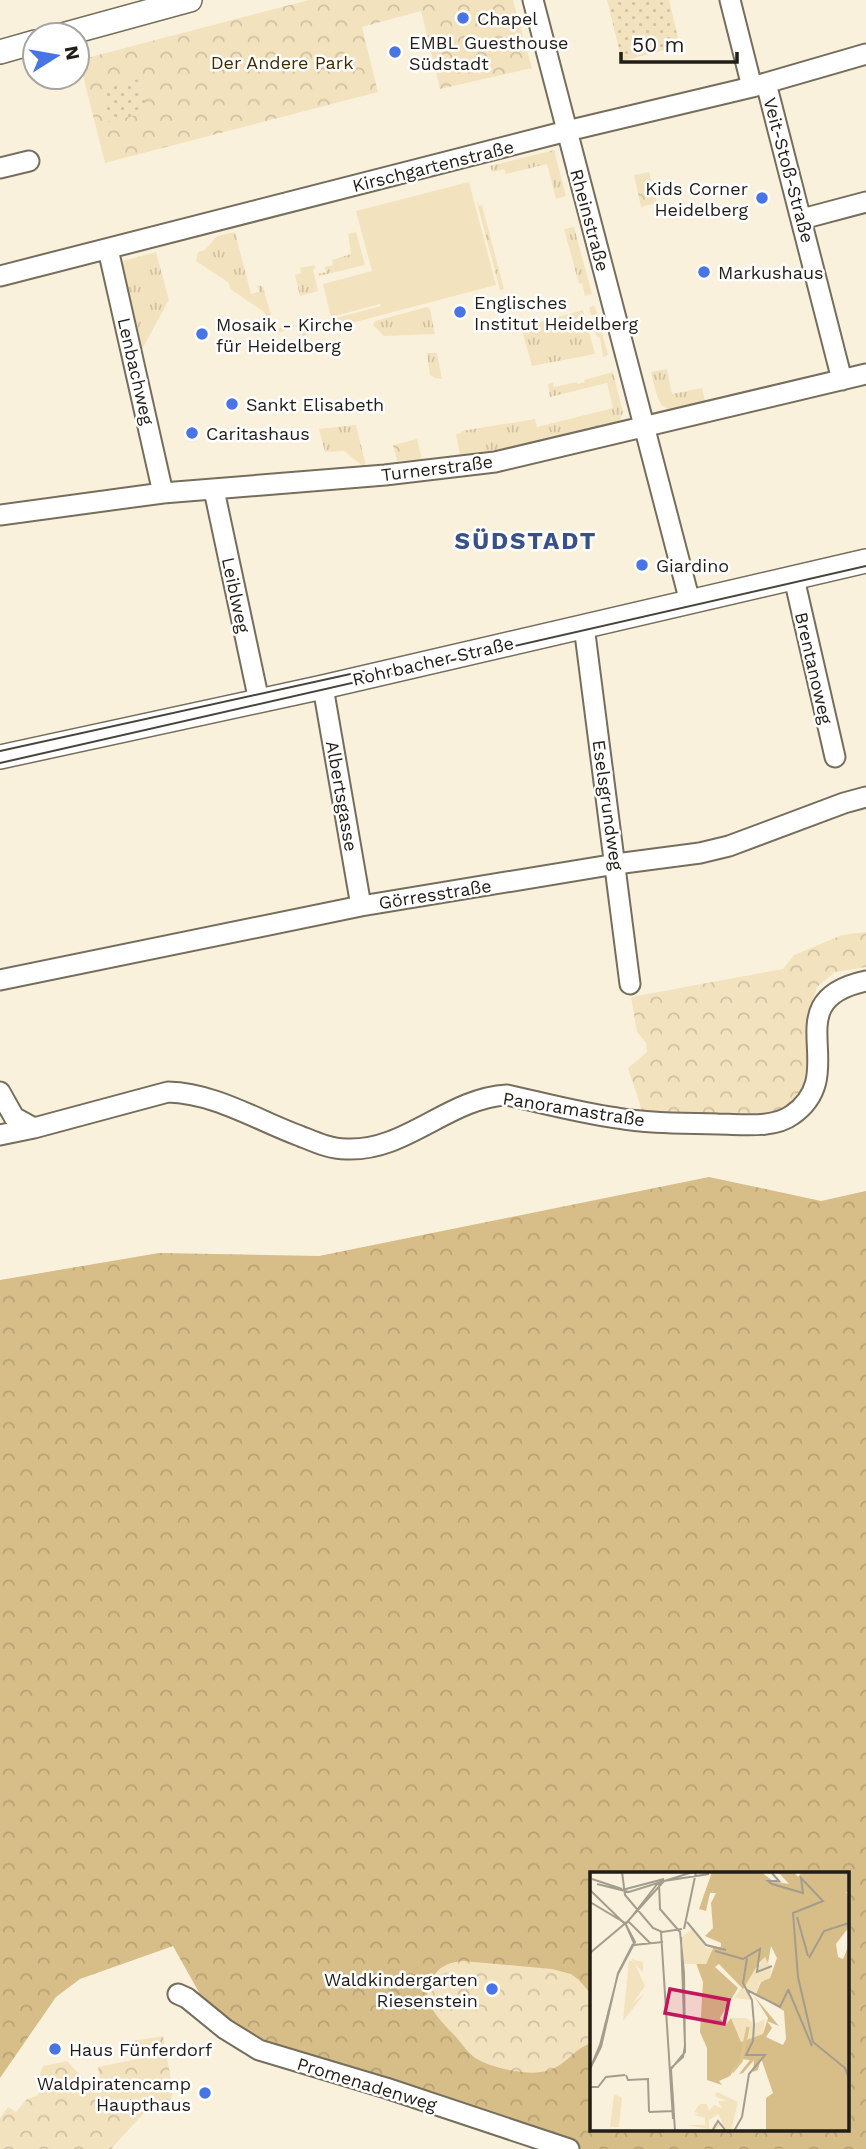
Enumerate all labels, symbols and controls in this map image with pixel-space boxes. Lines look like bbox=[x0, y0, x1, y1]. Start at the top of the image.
place label: Chapel bbox=[477, 8, 538, 29]
marker: Chapel bbox=[455, 10, 471, 26]
north arrow bbox=[21, 21, 91, 91]
scale bar bbox=[621, 21, 736, 65]
place label: EMBL Guesthouse Südstadt bbox=[409, 32, 569, 74]
text: 50 m bbox=[632, 32, 684, 57]
text: N bbox=[60, 44, 85, 62]
marker: EMBL Guesthouse Südstadt bbox=[387, 44, 403, 60]
park label: Der Andere Park bbox=[211, 52, 353, 73]
street label: Veit-Stoß-Straße bbox=[759, 95, 819, 245]
street label: Kirschgartenstraße bbox=[350, 136, 516, 196]
street label: Rheinstraße bbox=[566, 167, 614, 273]
place label: Kids Corner Heidelberg bbox=[645, 178, 748, 220]
marker: Kids Corner Heidelberg bbox=[754, 190, 770, 206]
place label: Markushaus bbox=[718, 262, 824, 283]
marker: Markushaus bbox=[696, 264, 712, 280]
place label: Englisches Institut Heidelberg bbox=[474, 292, 639, 334]
marker: Englisches Institut Heidelberg bbox=[452, 304, 468, 320]
place label: Mosaik - Kirche für Heidelberg bbox=[216, 314, 353, 356]
street label: Lenbachweg bbox=[113, 315, 159, 427]
marker: Mosaik - Kirche für Heidelberg bbox=[194, 326, 210, 342]
place label: Sankt Elisabeth bbox=[246, 394, 384, 415]
marker: Sankt Elisabeth bbox=[224, 396, 240, 412]
place label: Caritashaus bbox=[206, 423, 310, 444]
marker: Caritashaus bbox=[184, 425, 200, 441]
street label: Turnerstraße bbox=[380, 451, 494, 485]
district label: SÜDSTADT bbox=[455, 527, 598, 555]
street label: Leiblweg bbox=[218, 555, 254, 635]
place label: Giardino bbox=[656, 555, 729, 576]
marker: Giardino bbox=[634, 557, 650, 573]
street label: Brentanoweg bbox=[791, 610, 837, 726]
street label: Rohrbacher Straße bbox=[350, 632, 516, 690]
street label: Eselsgrundweg bbox=[588, 738, 628, 872]
street label: Albertsgasse bbox=[322, 739, 362, 853]
street label: Görresstraße bbox=[377, 875, 493, 913]
street label: Panoramastraße bbox=[501, 1087, 647, 1131]
inset map bbox=[590, 1872, 848, 2132]
place label: Waldkindergarten Riesenstein bbox=[324, 1969, 478, 2011]
marker: Waldkindergarten Riesenstein bbox=[484, 1981, 500, 1997]
place label: Haus Fünferdorf bbox=[69, 2039, 212, 2060]
marker: Haus Fünferdorf bbox=[47, 2041, 63, 2057]
street label: Promenadenweg bbox=[295, 2053, 440, 2115]
place label: Waldpiratencamp Haupthaus bbox=[37, 2073, 191, 2115]
marker: Waldpiratencamp Haupthaus bbox=[197, 2085, 213, 2101]

